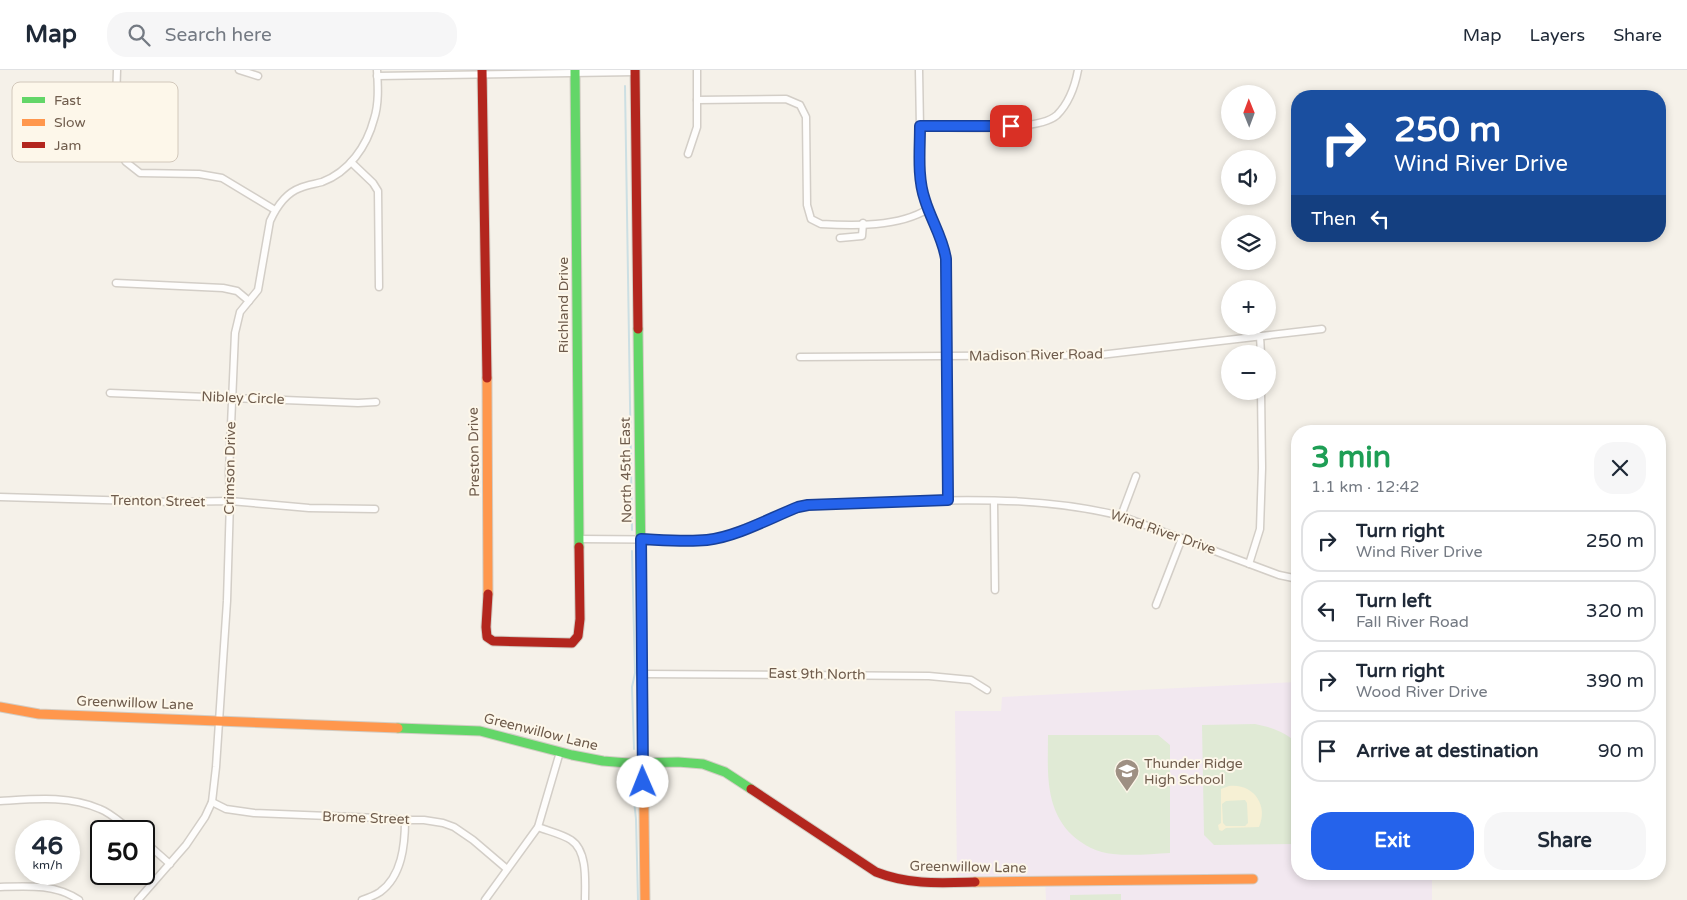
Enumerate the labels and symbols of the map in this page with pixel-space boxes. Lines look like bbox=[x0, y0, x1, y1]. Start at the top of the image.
legend bbox=[12, 82, 178, 162]
north arrow bbox=[1221, 85, 1276, 140]
text: Fast bbox=[54, 92, 82, 109]
pin bbox=[990, 105, 1032, 147]
text: Slow bbox=[54, 114, 86, 131]
text: Jam bbox=[54, 137, 81, 154]
street label: Richland Drive bbox=[555, 257, 572, 353]
street label: Madison River Road bbox=[969, 345, 1103, 365]
street label: Nibley Circle bbox=[201, 388, 285, 408]
street label: Preston Drive bbox=[465, 407, 483, 497]
street label: North 45th East bbox=[617, 416, 635, 523]
street label: Crimson Drive bbox=[221, 421, 239, 515]
street label: Trenton Street bbox=[110, 492, 206, 510]
street label: Wind River Drive bbox=[1108, 506, 1218, 558]
street label: East 9th North bbox=[768, 665, 866, 683]
street label: Greenwillow Lane bbox=[76, 692, 194, 714]
street label: Greenwillow Lane bbox=[482, 710, 600, 754]
position arrow bbox=[616, 755, 668, 807]
place label: Thunder Ridge High School bbox=[1144, 755, 1243, 788]
school or university icon: Thunder Ridge High School bbox=[1114, 758, 1140, 792]
street label: Brome Street bbox=[322, 808, 411, 828]
speed limit sign: 50 bbox=[90, 820, 155, 885]
street label: Greenwillow Lane bbox=[909, 857, 1027, 877]

